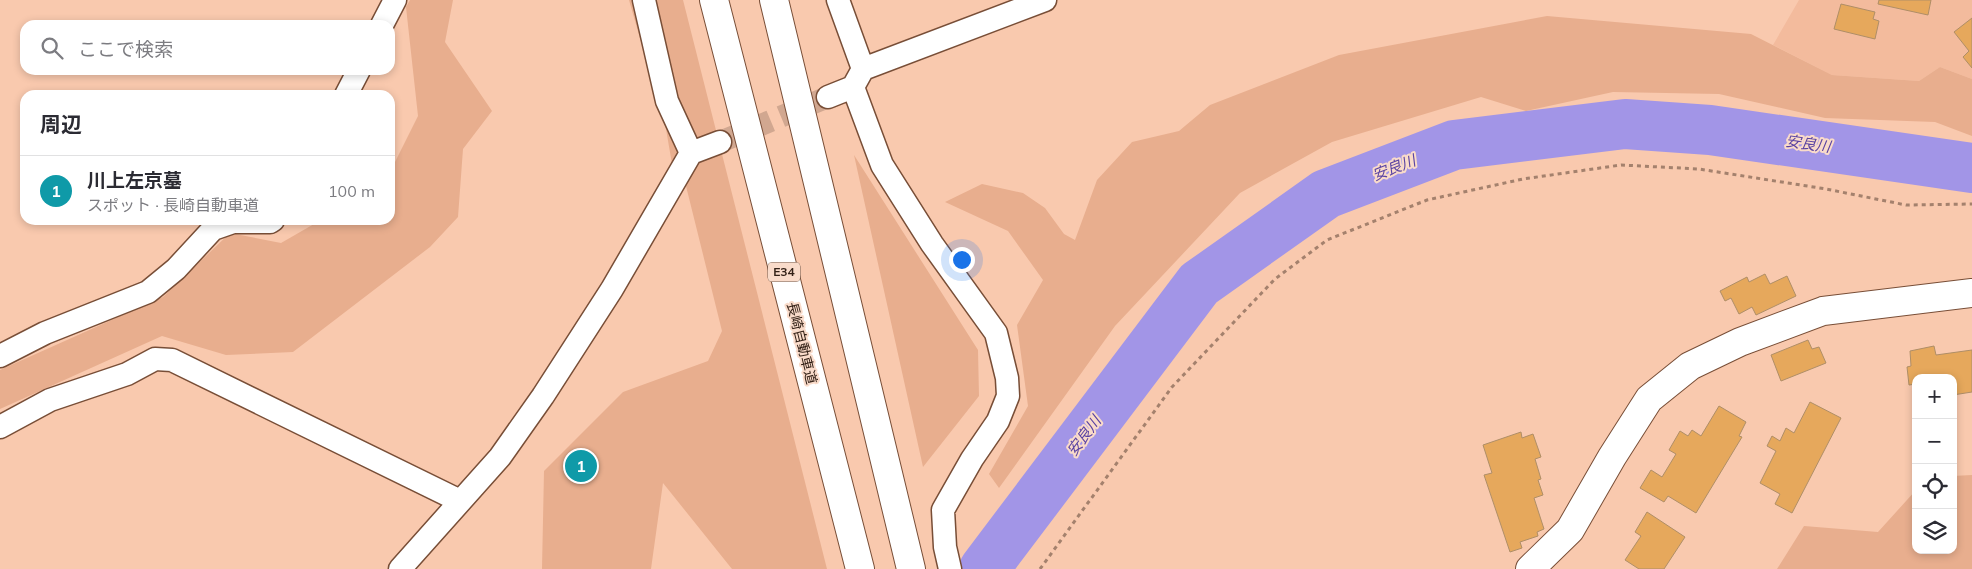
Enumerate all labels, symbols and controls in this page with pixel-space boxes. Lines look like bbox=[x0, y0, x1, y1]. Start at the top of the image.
search box bbox=[20, 20, 395, 75]
icon: search bbox=[38, 34, 66, 62]
text: ここで検索 bbox=[78, 37, 173, 61]
text: 周辺 bbox=[40, 111, 82, 137]
water label: 安良川 bbox=[1784, 131, 1834, 156]
water label: 安良川 bbox=[1369, 150, 1420, 184]
text: 川上左京墓 bbox=[87, 168, 182, 192]
text: 1 bbox=[51, 181, 61, 201]
text: 100 m bbox=[328, 181, 375, 201]
text: スポット · 長崎自動車道 bbox=[87, 195, 259, 215]
your location bbox=[949, 247, 975, 273]
road number: E34 bbox=[768, 262, 800, 282]
street label: 長崎自動車道 bbox=[783, 300, 821, 386]
map controls bbox=[1912, 374, 1957, 554]
button: + bbox=[1912, 374, 1957, 419]
water label: 安良川 bbox=[1062, 410, 1106, 459]
button: − bbox=[1912, 419, 1957, 464]
pin: 1 bbox=[565, 447, 597, 485]
button: locate bbox=[1912, 464, 1957, 509]
button: layers bbox=[1912, 509, 1957, 554]

